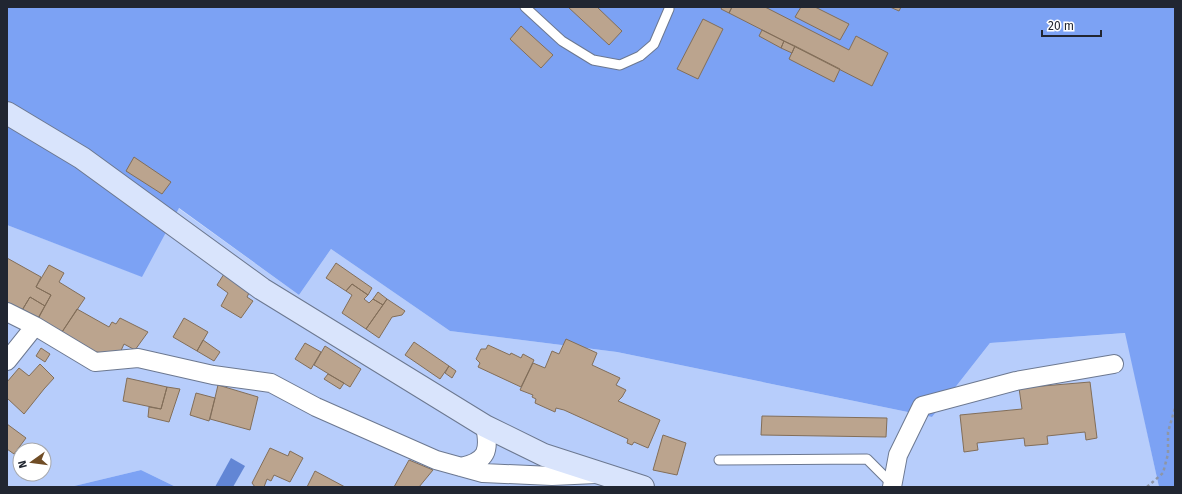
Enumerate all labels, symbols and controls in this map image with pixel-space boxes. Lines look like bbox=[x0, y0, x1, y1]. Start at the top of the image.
scale bar bbox=[1042, 12, 1101, 38]
text: 20 m bbox=[1048, 19, 1074, 33]
north arrow bbox=[12, 442, 52, 482]
text: N bbox=[16, 459, 30, 469]

